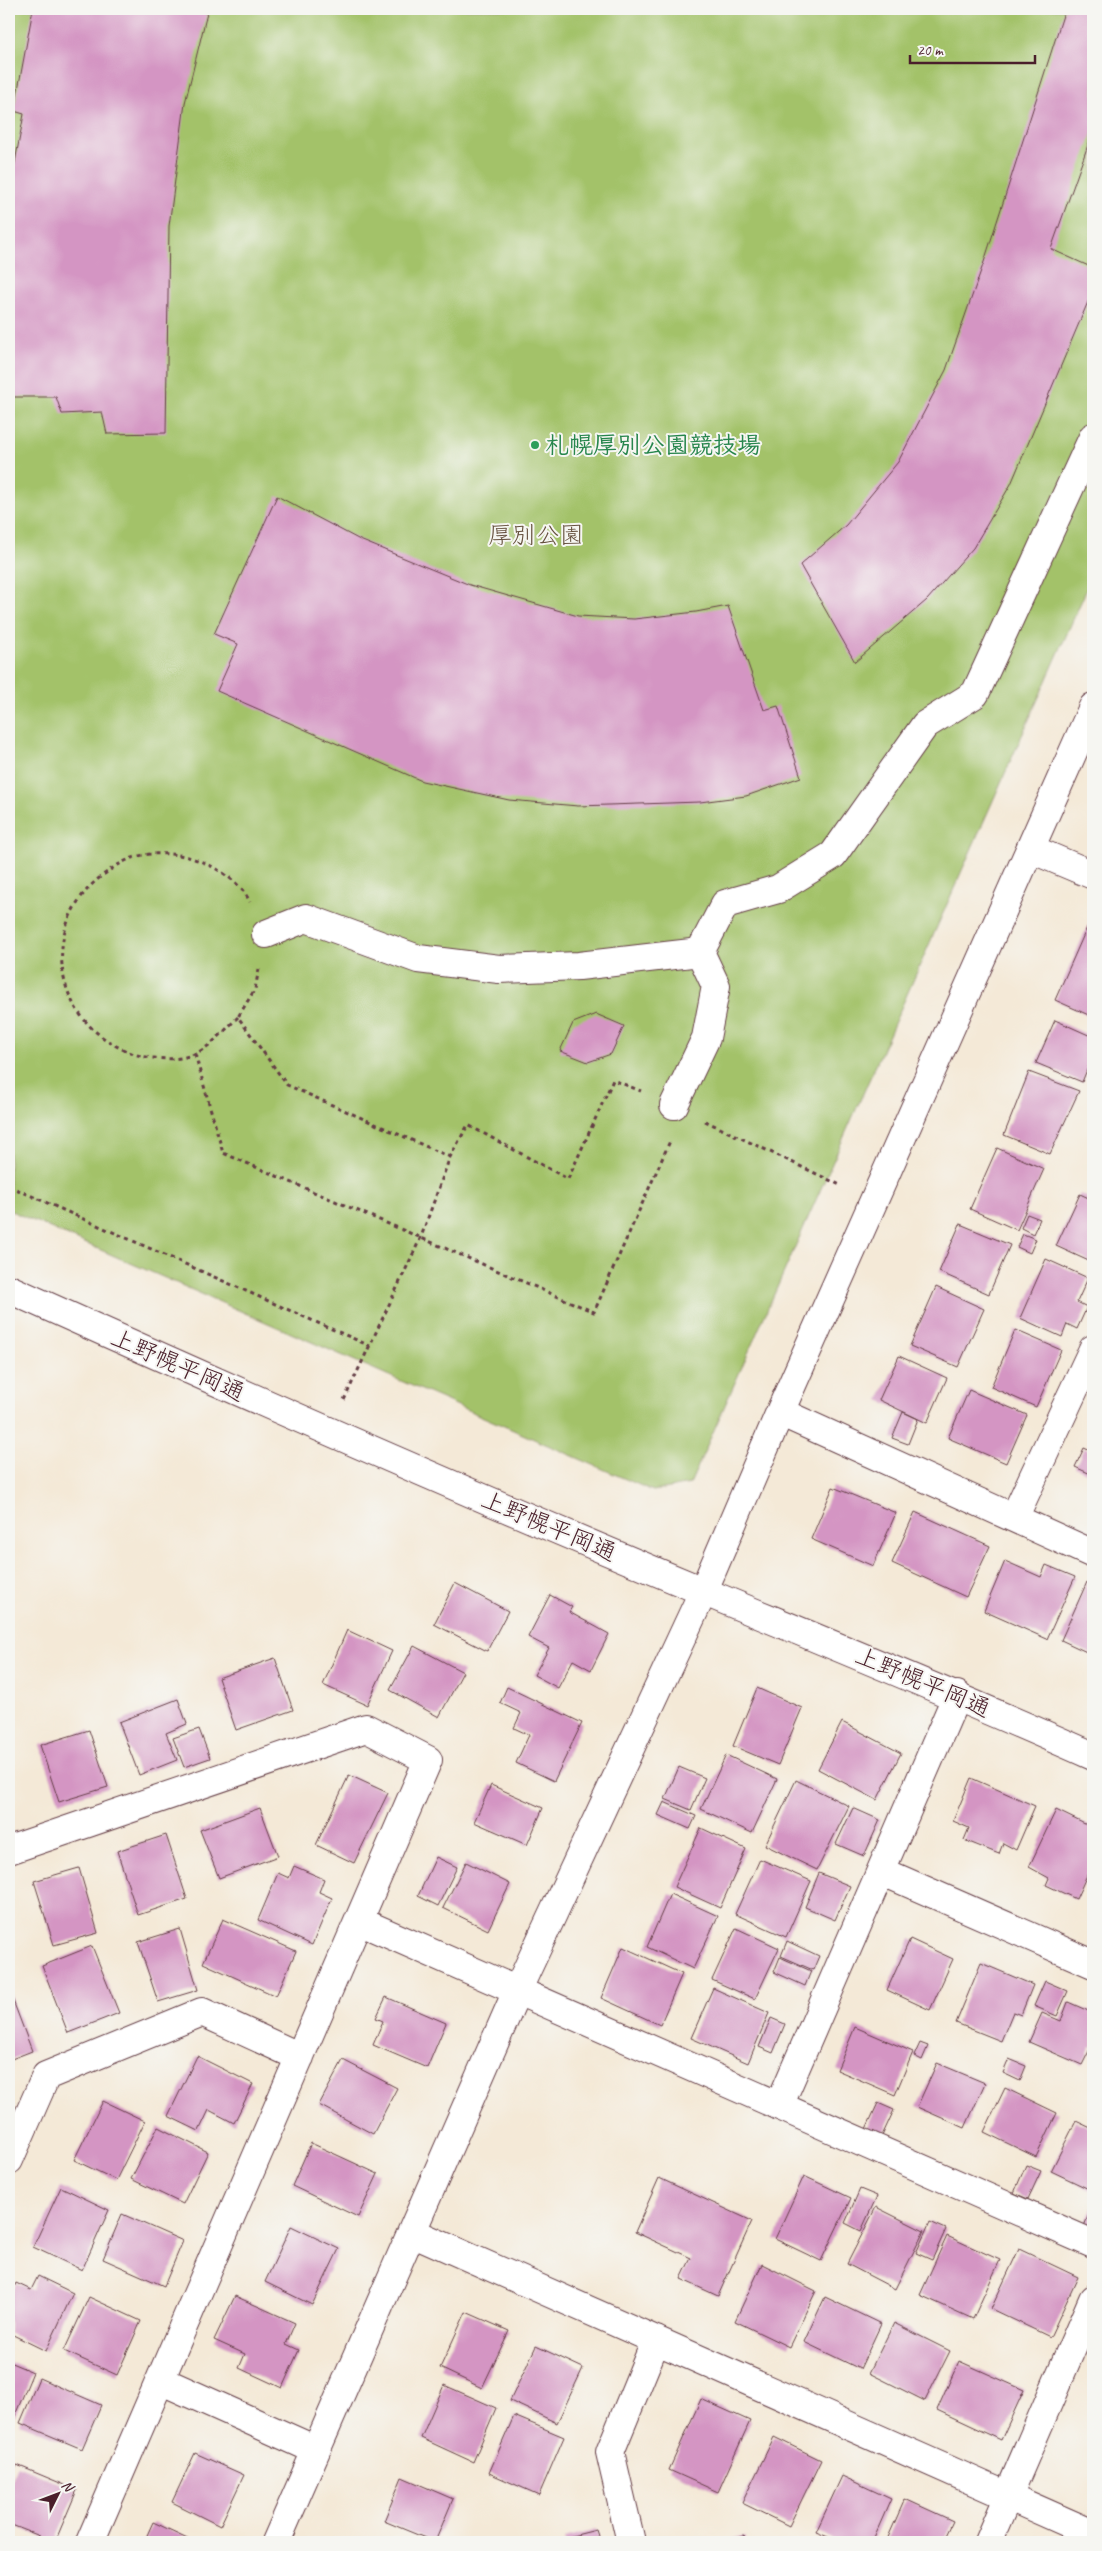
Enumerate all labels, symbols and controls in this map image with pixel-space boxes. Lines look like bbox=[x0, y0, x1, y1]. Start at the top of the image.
scale bar bbox=[910, 32, 1034, 64]
text: 20 m bbox=[917, 41, 944, 60]
place label: 札幌厚別公園競技場 bbox=[545, 430, 761, 460]
marker: 札幌厚別公園競技場 bbox=[529, 439, 541, 451]
park label: 厚別公園 bbox=[488, 520, 584, 550]
street label: 上野幌平岡通 bbox=[106, 1322, 250, 1408]
street label: 上野幌平岡通 bbox=[477, 1484, 621, 1568]
street label: 上野幌平岡通 bbox=[851, 1640, 995, 1724]
north arrow bbox=[32, 2468, 82, 2518]
text: N bbox=[58, 2477, 78, 2496]

